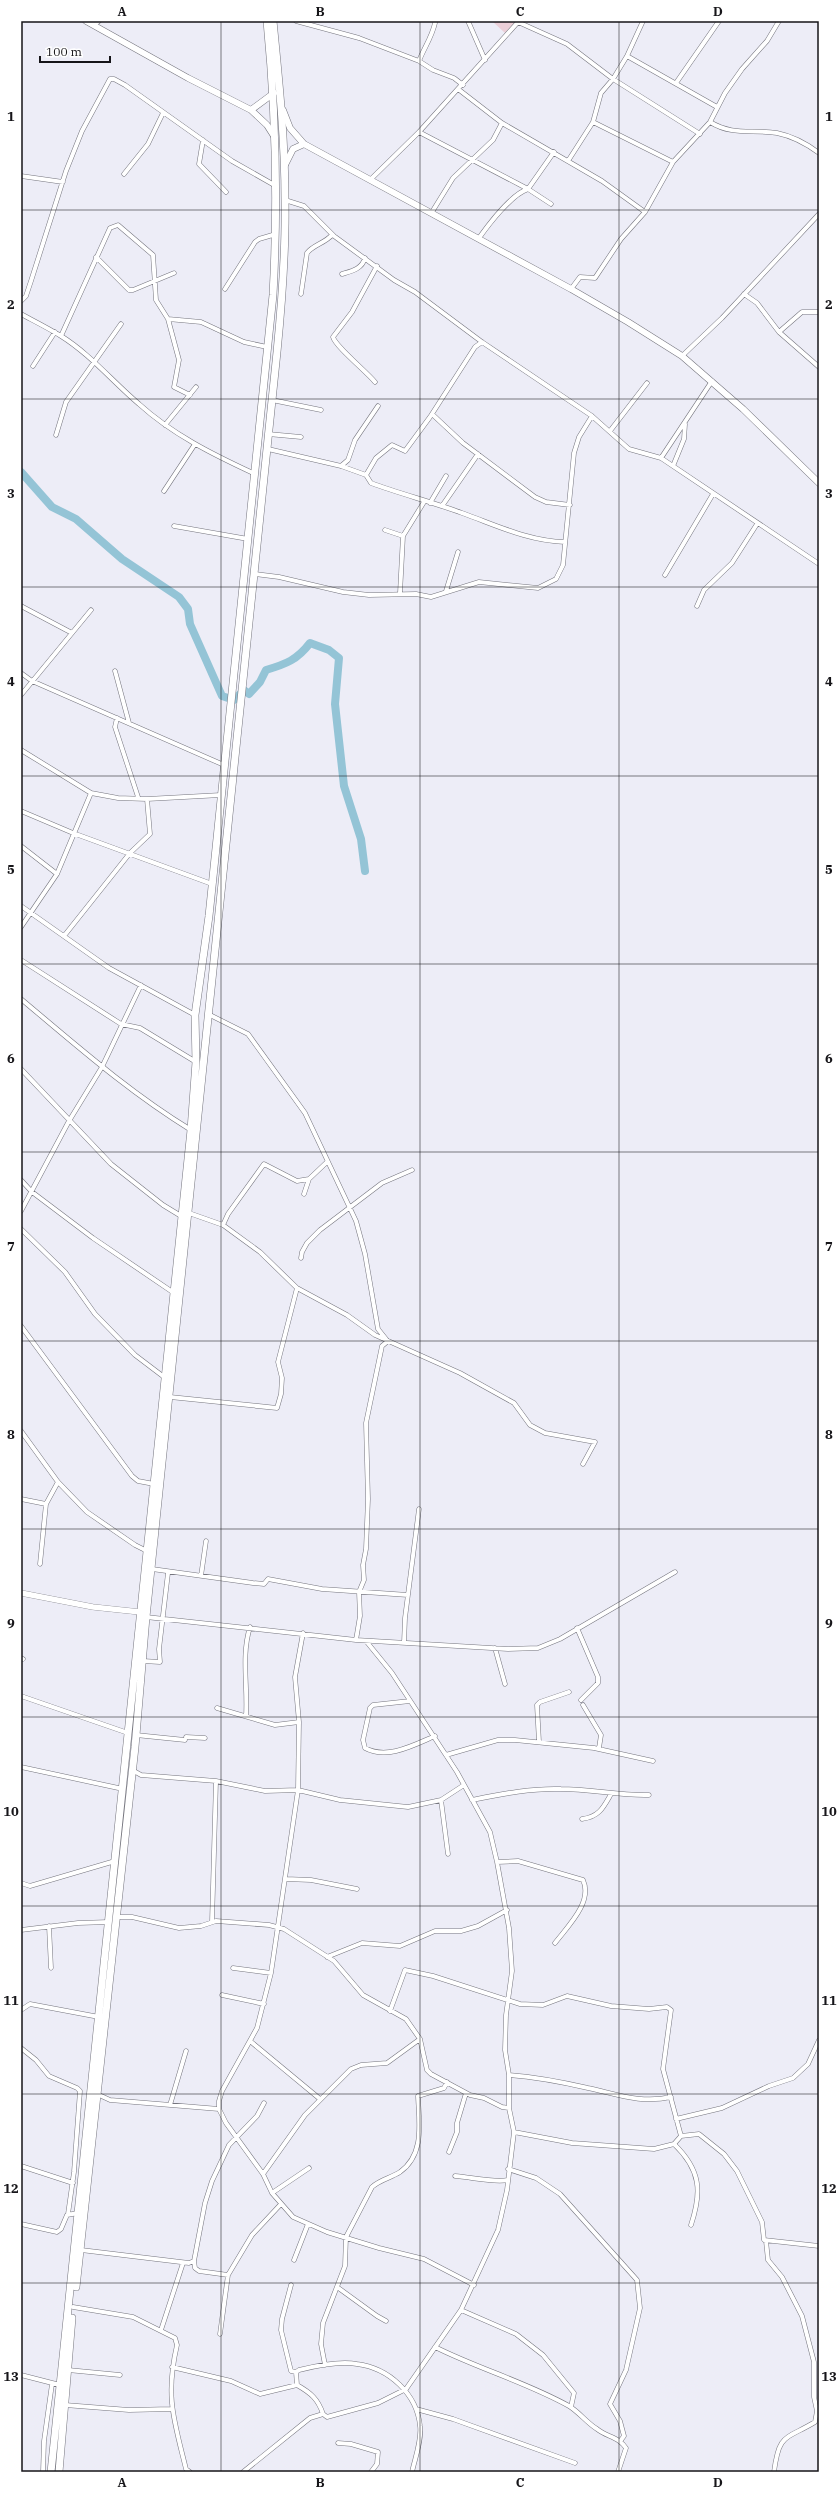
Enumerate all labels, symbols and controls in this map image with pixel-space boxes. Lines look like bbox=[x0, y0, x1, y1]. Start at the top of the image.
text: A bbox=[117, 3, 127, 20]
text: B bbox=[315, 3, 325, 20]
text: C bbox=[516, 3, 525, 20]
text: D bbox=[713, 3, 723, 20]
scale bar bbox=[40, 38, 110, 64]
text: 100 m bbox=[46, 44, 82, 59]
text: 1 bbox=[7, 108, 15, 125]
text: 1 bbox=[825, 108, 833, 125]
text: 2 bbox=[7, 296, 15, 313]
text: 2 bbox=[825, 296, 833, 313]
text: 3 bbox=[7, 485, 15, 502]
text: 3 bbox=[825, 485, 833, 502]
text: 4 bbox=[7, 673, 15, 690]
text: 4 bbox=[825, 673, 833, 690]
text: 5 bbox=[7, 861, 15, 878]
text: 5 bbox=[825, 861, 833, 878]
text: 6 bbox=[7, 1050, 15, 1067]
text: 6 bbox=[825, 1050, 833, 1067]
text: 7 bbox=[7, 1238, 15, 1255]
text: 7 bbox=[825, 1238, 833, 1255]
text: 8 bbox=[7, 1426, 15, 1443]
text: 8 bbox=[825, 1426, 833, 1443]
text: 9 bbox=[7, 1615, 15, 1632]
text: 9 bbox=[825, 1615, 833, 1632]
text: 10 bbox=[3, 1803, 19, 1820]
text: 10 bbox=[821, 1803, 837, 1820]
text: 11 bbox=[3, 1992, 19, 2009]
text: 11 bbox=[821, 1992, 837, 2009]
text: 12 bbox=[3, 2180, 19, 2197]
text: 12 bbox=[821, 2180, 837, 2197]
text: 13 bbox=[3, 2368, 19, 2385]
text: 13 bbox=[821, 2368, 837, 2385]
text: A bbox=[117, 2474, 127, 2491]
text: B bbox=[315, 2474, 325, 2491]
text: C bbox=[516, 2474, 525, 2491]
text: D bbox=[713, 2474, 723, 2491]

